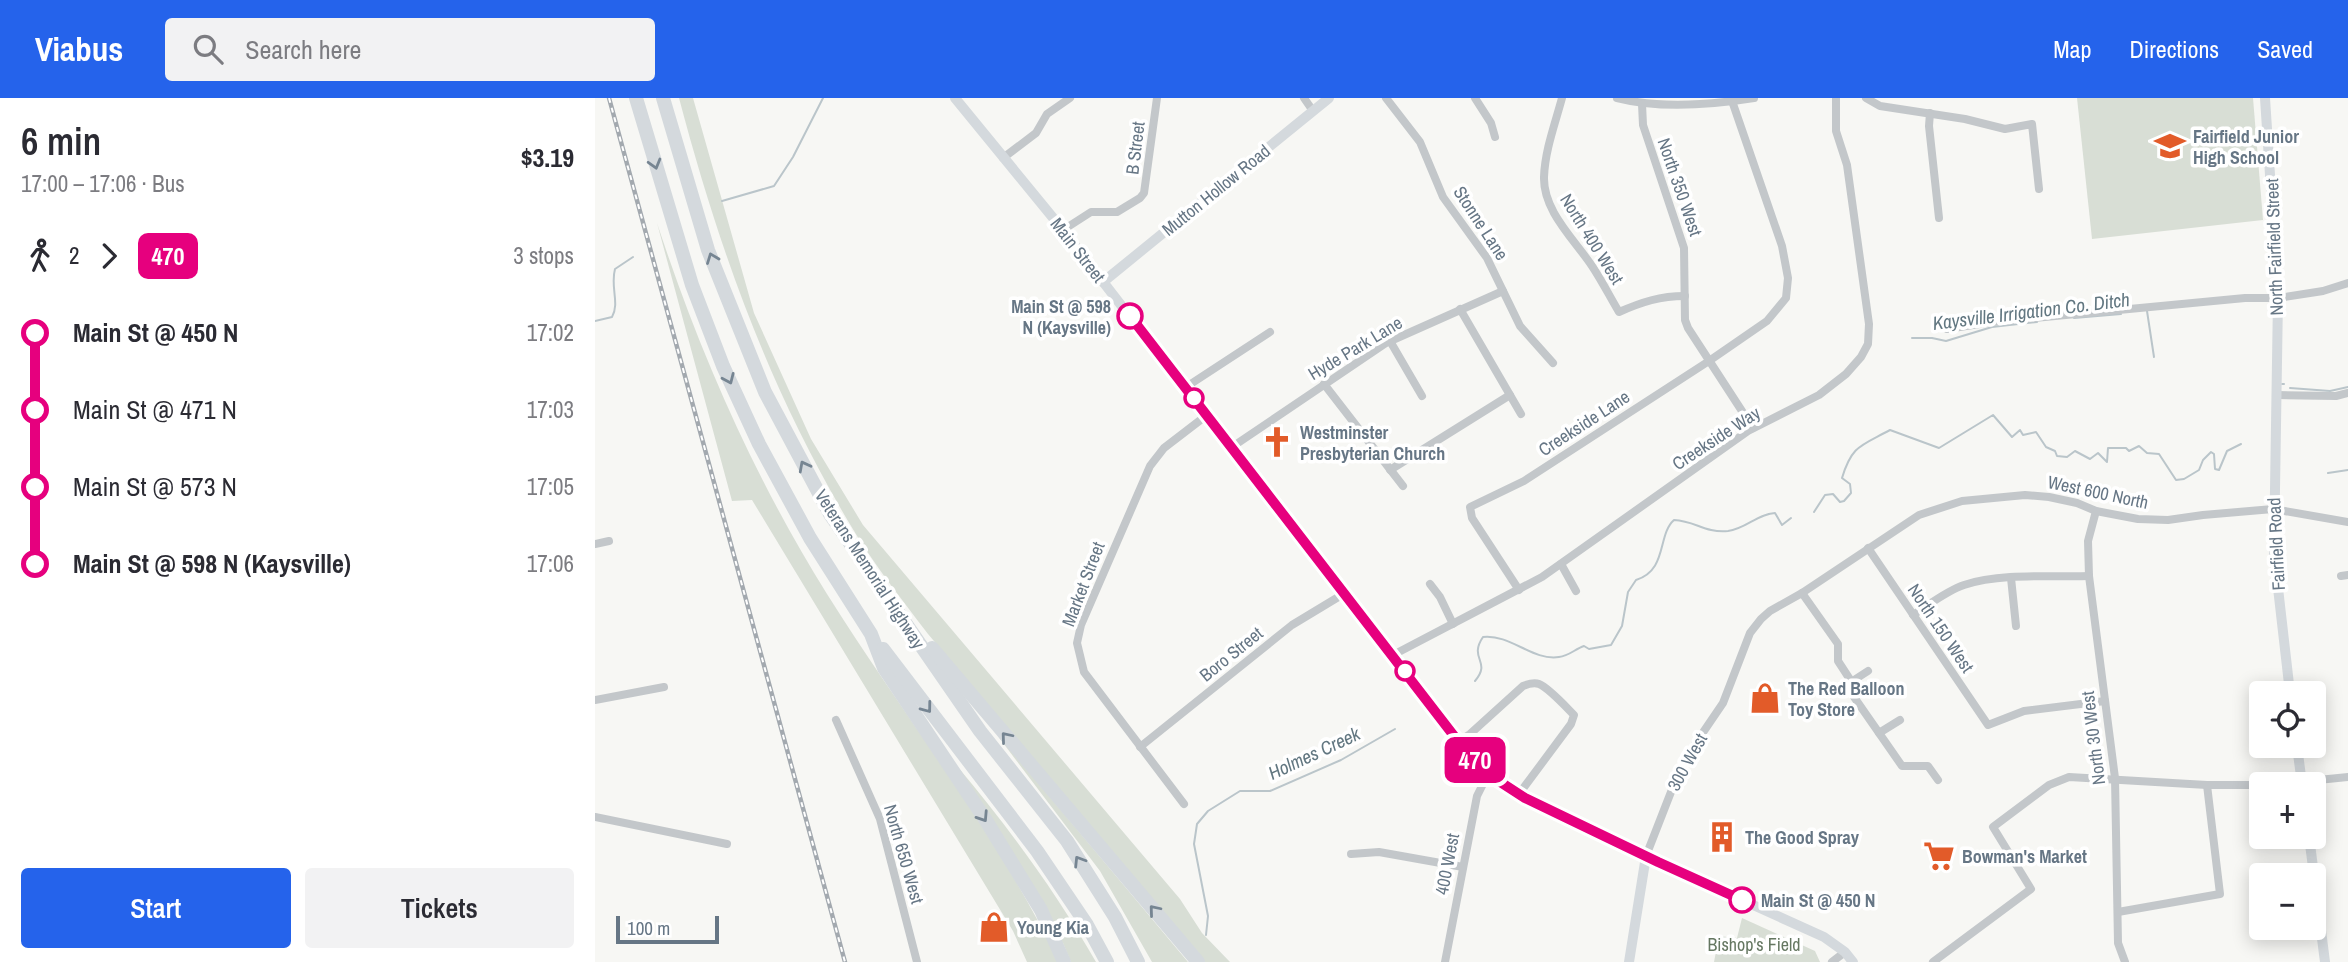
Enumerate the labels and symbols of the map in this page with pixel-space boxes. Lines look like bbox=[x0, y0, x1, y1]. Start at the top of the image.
street label: B Street bbox=[1119, 120, 1151, 176]
place label: Fairfield Junior High School bbox=[2193, 124, 2299, 170]
school or university icon: Fairfield Junior High School bbox=[2153, 129, 2187, 163]
street label: North 350 West bbox=[1652, 135, 1708, 239]
street label: Mutton Hollow Road bbox=[1156, 138, 1276, 242]
one-way arrow bbox=[647, 157, 661, 169]
street label: North Fairfield Street bbox=[2259, 178, 2289, 316]
street label: Stonne Lane bbox=[1448, 181, 1514, 265]
street label: North 400 West bbox=[1554, 189, 1630, 289]
street label: Main Street bbox=[1045, 212, 1111, 288]
one-way arrow bbox=[706, 253, 720, 265]
water label: Kaysville Irrigation Co. Ditch bbox=[1931, 286, 2131, 336]
place label: Main St @ 598 N (Kaysville) bbox=[1011, 294, 1111, 340]
marker: Main St @ 598 N (Kaysville) bbox=[1117, 303, 1143, 329]
street label: Hyde Park Lane bbox=[1303, 310, 1407, 386]
one-way arrow bbox=[721, 371, 735, 384]
street label: Creekside Lane bbox=[1533, 384, 1635, 462]
unlabelled marker bbox=[1184, 388, 1204, 408]
street label: Creekside Way bbox=[1667, 400, 1765, 476]
place label: Westminster Presbyterian Church bbox=[1300, 420, 1445, 466]
church icon: Westminster Presbyterian Church bbox=[1260, 425, 1294, 459]
one-way arrow bbox=[799, 460, 813, 473]
street label: West 600 North bbox=[2045, 469, 2151, 515]
street label: Veterans Memorial Highway bbox=[809, 484, 931, 654]
street label: Fairfield Road bbox=[2261, 497, 2291, 591]
street label: Market Street bbox=[1055, 538, 1111, 630]
street label: North 150 West bbox=[1902, 579, 1980, 677]
street label: Boro Street bbox=[1194, 621, 1268, 687]
unlabelled marker bbox=[1395, 661, 1415, 681]
place label: The Red Balloon Toy Store bbox=[1788, 676, 1904, 722]
shop icon: The Red Balloon Toy Store bbox=[1748, 681, 1782, 715]
street label: North 30 West bbox=[2075, 690, 2111, 786]
one-way arrow bbox=[919, 701, 931, 713]
water label: Holmes Creek bbox=[1264, 720, 1365, 786]
street label: 300 West bbox=[1661, 729, 1713, 795]
one-way arrow bbox=[1002, 732, 1014, 745]
line badge: 470 bbox=[1435, 737, 1515, 783]
street label: North 650 West bbox=[878, 801, 930, 907]
one-way arrow bbox=[975, 809, 988, 822]
building icon: The Good Spray bbox=[1705, 820, 1739, 854]
place label: The Good Spray bbox=[1745, 825, 1860, 850]
street label: 400 West bbox=[1429, 831, 1465, 897]
supermarket icon: Bowman's Market bbox=[1922, 839, 1956, 873]
place label: Bowman's Market bbox=[1962, 844, 2087, 869]
one-way arrow bbox=[1075, 855, 1088, 868]
marker: Main St @ 450 N bbox=[1729, 887, 1755, 913]
place label: Main St @ 450 N bbox=[1761, 888, 1875, 913]
one-way arrow bbox=[1150, 905, 1162, 918]
shop icon: Young Kia bbox=[977, 910, 1011, 944]
scale bar bbox=[616, 913, 719, 945]
place label: Young Kia bbox=[1017, 915, 1090, 940]
park label: Bishop's Field bbox=[1707, 932, 1801, 957]

